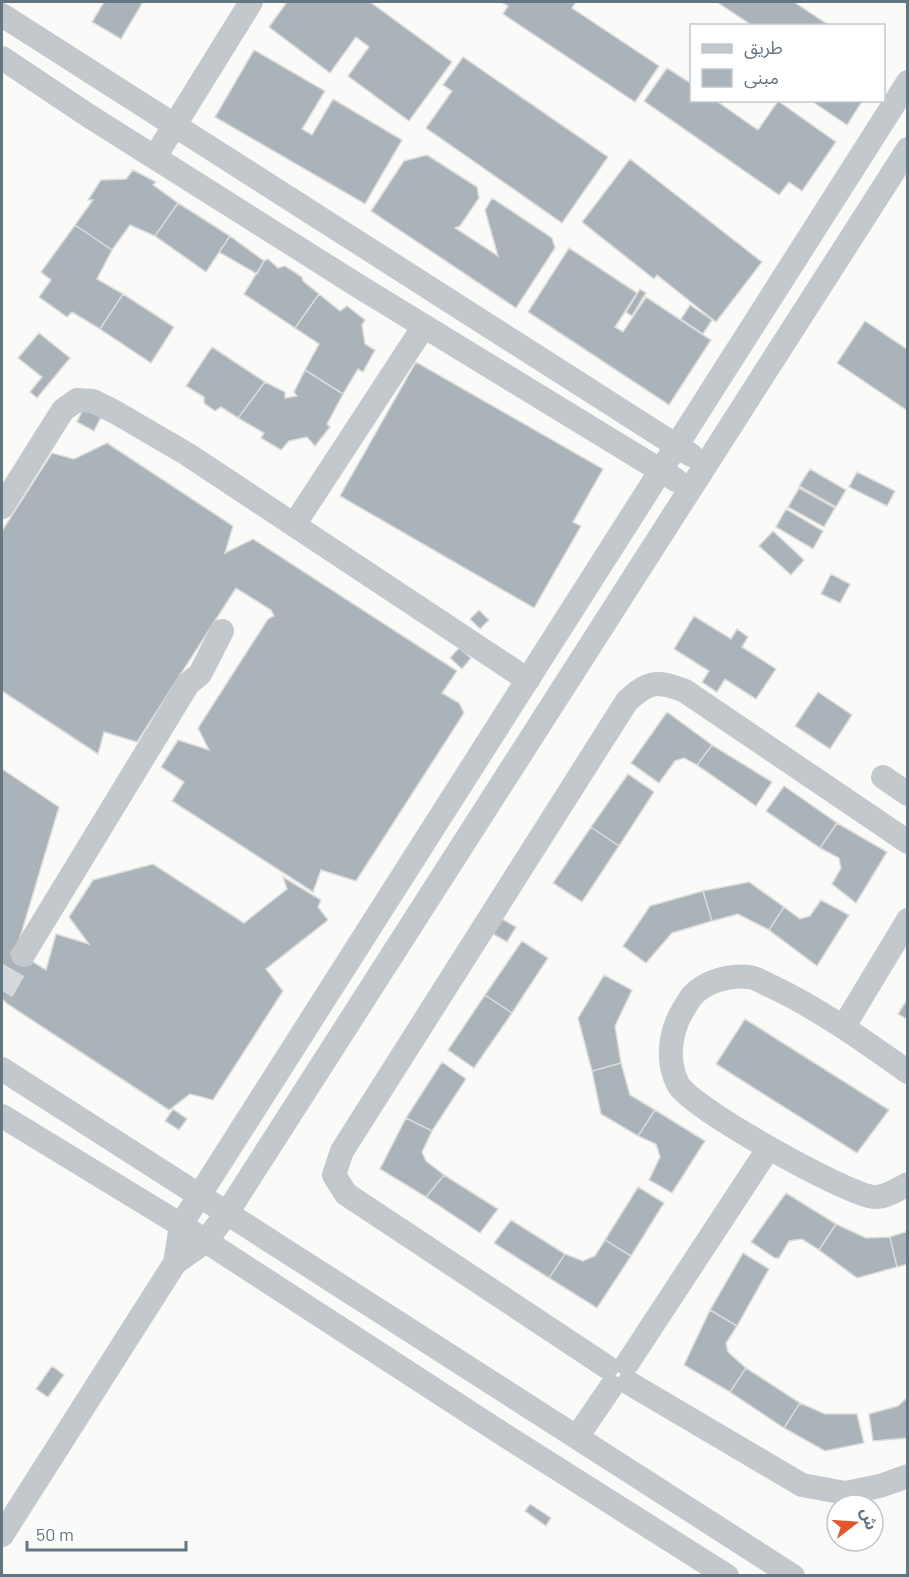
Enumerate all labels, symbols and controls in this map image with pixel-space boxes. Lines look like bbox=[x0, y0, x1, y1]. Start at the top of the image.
legend bbox=[690, 24, 885, 102]
text: طريق bbox=[744, 36, 783, 59]
text: مبنى bbox=[744, 66, 779, 89]
north arrow bbox=[825, 1493, 885, 1553]
text: ش bbox=[857, 1505, 882, 1532]
scale bar bbox=[27, 1514, 186, 1552]
text: 50 m bbox=[36, 1523, 74, 1545]

